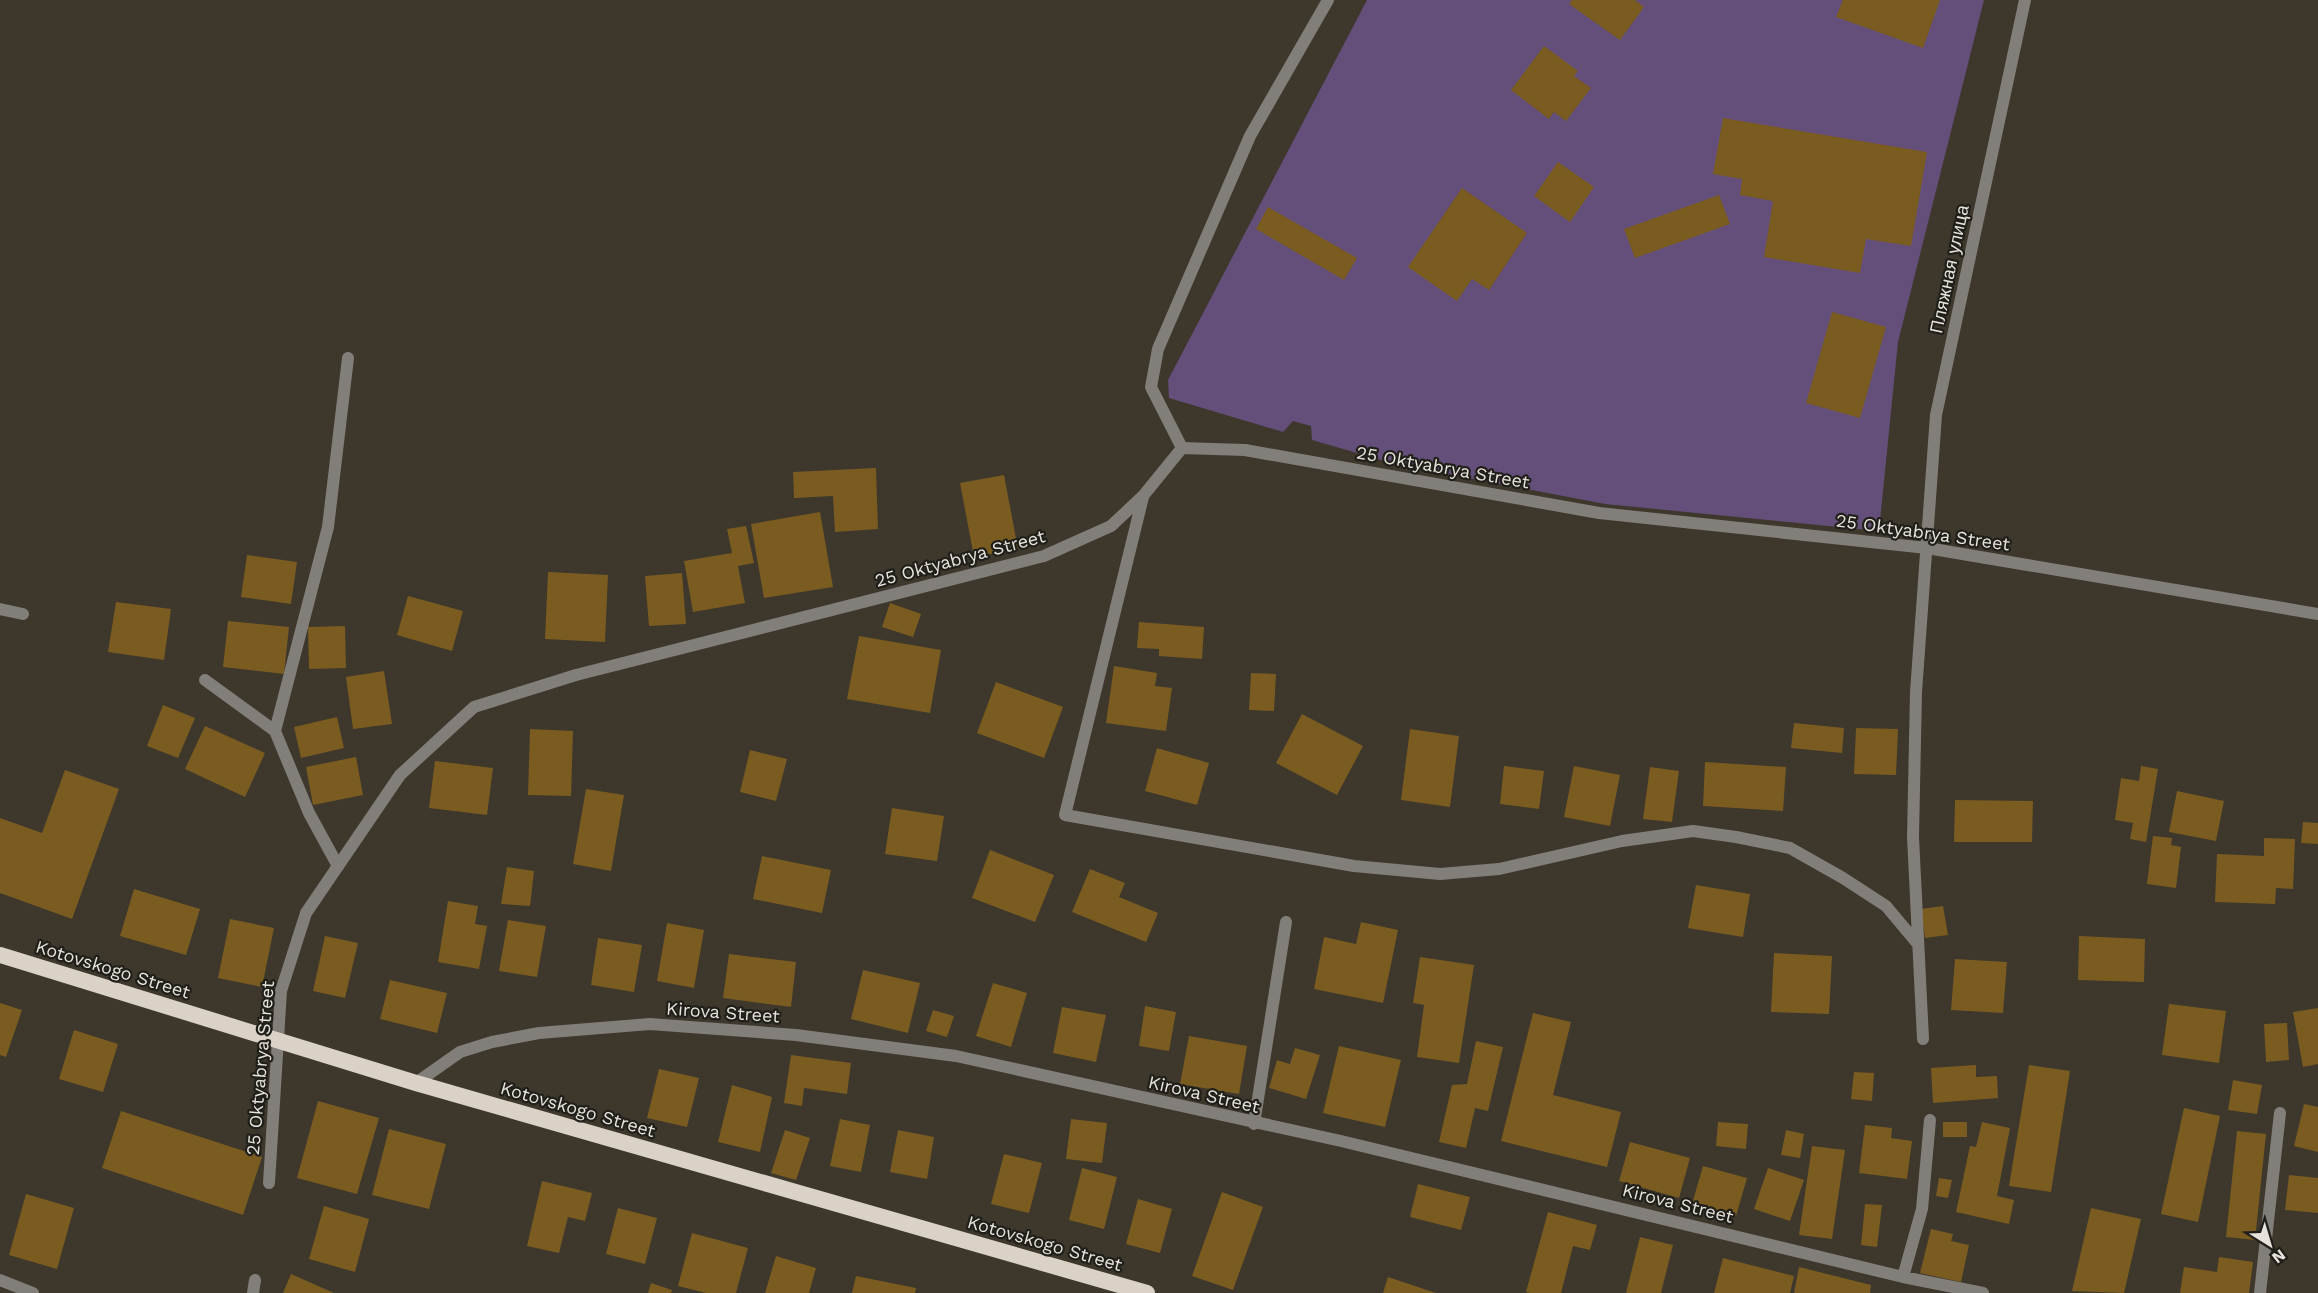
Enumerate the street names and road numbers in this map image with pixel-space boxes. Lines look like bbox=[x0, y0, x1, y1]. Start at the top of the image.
street label: Пляжная улица bbox=[1925, 202, 1973, 335]
street label: 25 Oktyabrya Street bbox=[1355, 441, 1532, 493]
street label: 25 Oktyabrya Street bbox=[1835, 509, 2012, 555]
street label: 25 Oktyabrya Street bbox=[873, 525, 1048, 591]
street label: Kotovskogo Street bbox=[33, 936, 193, 1003]
street label: 25 Oktyabrya Street bbox=[242, 979, 278, 1156]
street label: Kirova Street bbox=[666, 998, 781, 1026]
street label: Kirova Street bbox=[1146, 1071, 1262, 1117]
street label: Kotovskogo Street bbox=[498, 1077, 658, 1141]
street label: Kirova Street bbox=[1620, 1179, 1736, 1227]
street label: Kotovskogo Street bbox=[965, 1211, 1125, 1275]

